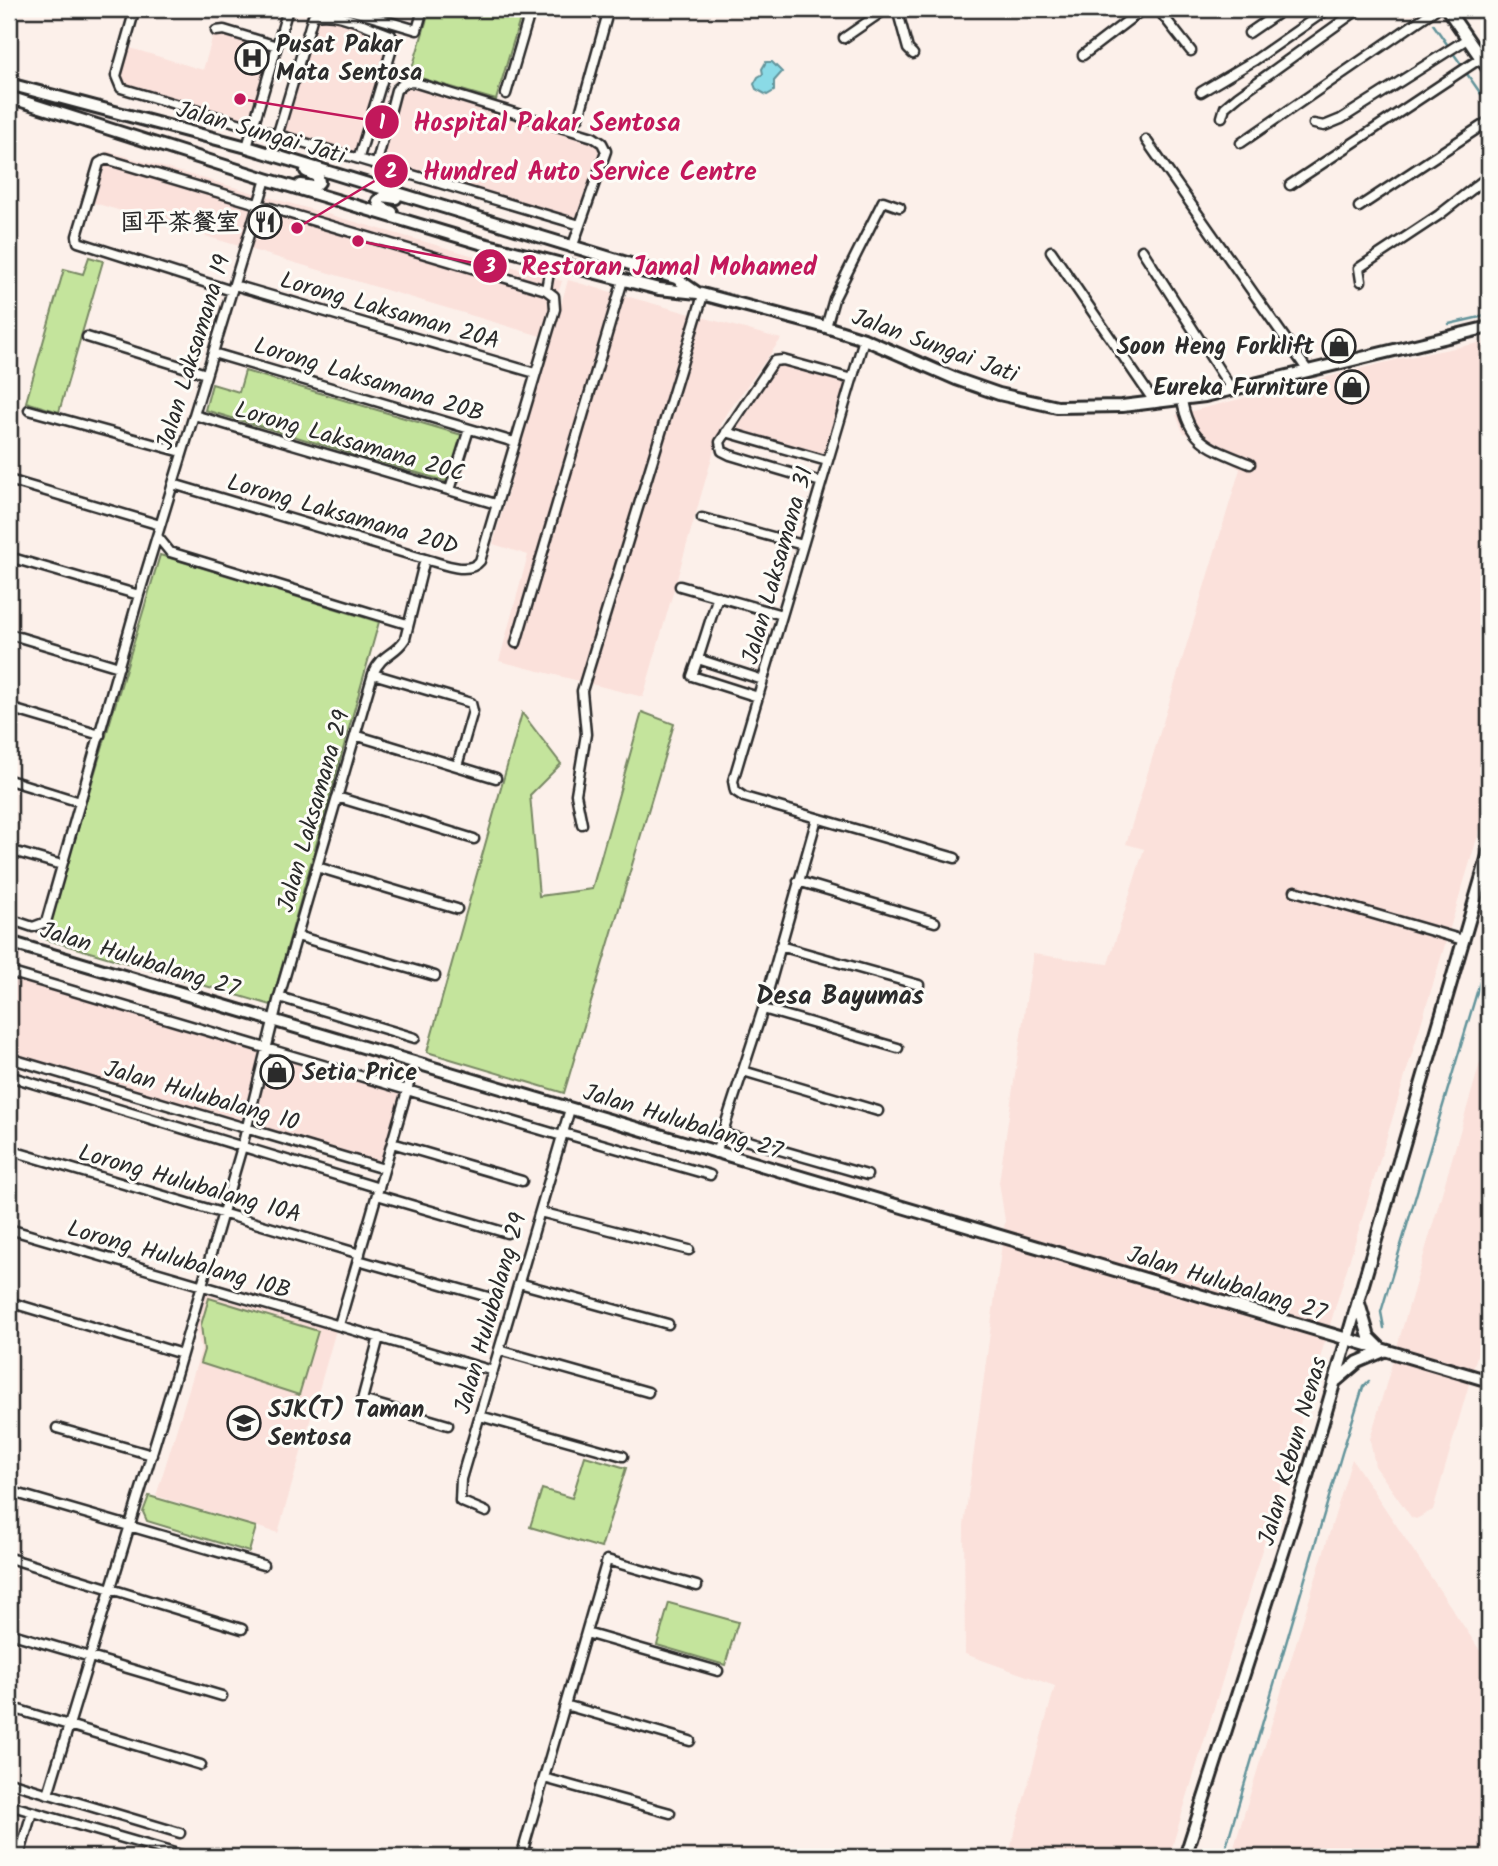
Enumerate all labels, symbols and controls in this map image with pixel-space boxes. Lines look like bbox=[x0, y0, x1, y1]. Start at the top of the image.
place label: Pusat Pakar Mata Sentosa bbox=[276, 26, 422, 93]
hospital icon: Pusat Pakar Mata Sentosa bbox=[233, 39, 271, 77]
street label: Jalan Sungai Jati bbox=[171, 91, 351, 177]
callout: Hospital Pakar Sentosa bbox=[364, 98, 694, 145]
text: Hospital Pakar Sentosa bbox=[413, 103, 681, 145]
text: 1 bbox=[379, 107, 386, 140]
callout: Hundred Auto Service Centre bbox=[374, 147, 770, 194]
text: Hundred Auto Service Centre bbox=[423, 152, 757, 194]
text: 2 bbox=[385, 156, 397, 189]
restaurant icon: 国平茶餐室 bbox=[246, 203, 284, 241]
place label: 国平茶餐室 bbox=[120, 204, 240, 243]
callout: Restoran Jamal Mohamed bbox=[472, 242, 831, 289]
text: Restoran Jamal Mohamed bbox=[521, 247, 818, 289]
street label: Jalan Laksamana 19 bbox=[146, 250, 243, 455]
text: 3 bbox=[483, 251, 496, 284]
street label: Lorong Laksaman 20A bbox=[275, 261, 504, 361]
street label: Jalan Sungai Jati bbox=[846, 298, 1024, 395]
street label: Lorong Laksamana 20B bbox=[249, 327, 489, 434]
shop icon: Soon Heng Forklift bbox=[1320, 327, 1358, 365]
place label: Soon Heng Forklift bbox=[1117, 328, 1315, 367]
shop icon: Eureka Furniture bbox=[1333, 368, 1371, 406]
place label: Eureka Furniture bbox=[1154, 369, 1328, 408]
street label: Lorong Laksamana 20C bbox=[230, 391, 469, 494]
street label: Jalan Laksamana 31 bbox=[732, 462, 825, 669]
street label: Lorong Laksamana 20D bbox=[222, 464, 463, 567]
street label: Jalan Laksamana 29 bbox=[267, 705, 362, 917]
street label: Jalan Hulubalang 27 bbox=[35, 912, 245, 1010]
district label: Desa Bayumas bbox=[756, 976, 924, 1018]
street label: Jalan Hulubalang 10 bbox=[99, 1050, 304, 1143]
shop icon: Setia Price bbox=[258, 1053, 296, 1091]
place label: Setia Price bbox=[302, 1054, 417, 1093]
street label: Jalan Hulubalang 27 bbox=[578, 1074, 788, 1172]
street label: Lorong Hulubalang 10A bbox=[73, 1134, 306, 1235]
street label: Jalan Hulubalang 29 bbox=[444, 1208, 539, 1419]
street label: Lorong Hulubalang 10B bbox=[62, 1210, 295, 1311]
street label: Jalan Hulubalang 27 bbox=[1122, 1236, 1332, 1334]
street label: Jalan Kebun Nenas bbox=[1248, 1352, 1339, 1550]
place label: SJK(T) Taman Sentosa bbox=[268, 1391, 424, 1458]
school or university icon: SJK(T) Taman Sentosa bbox=[225, 1404, 263, 1442]

